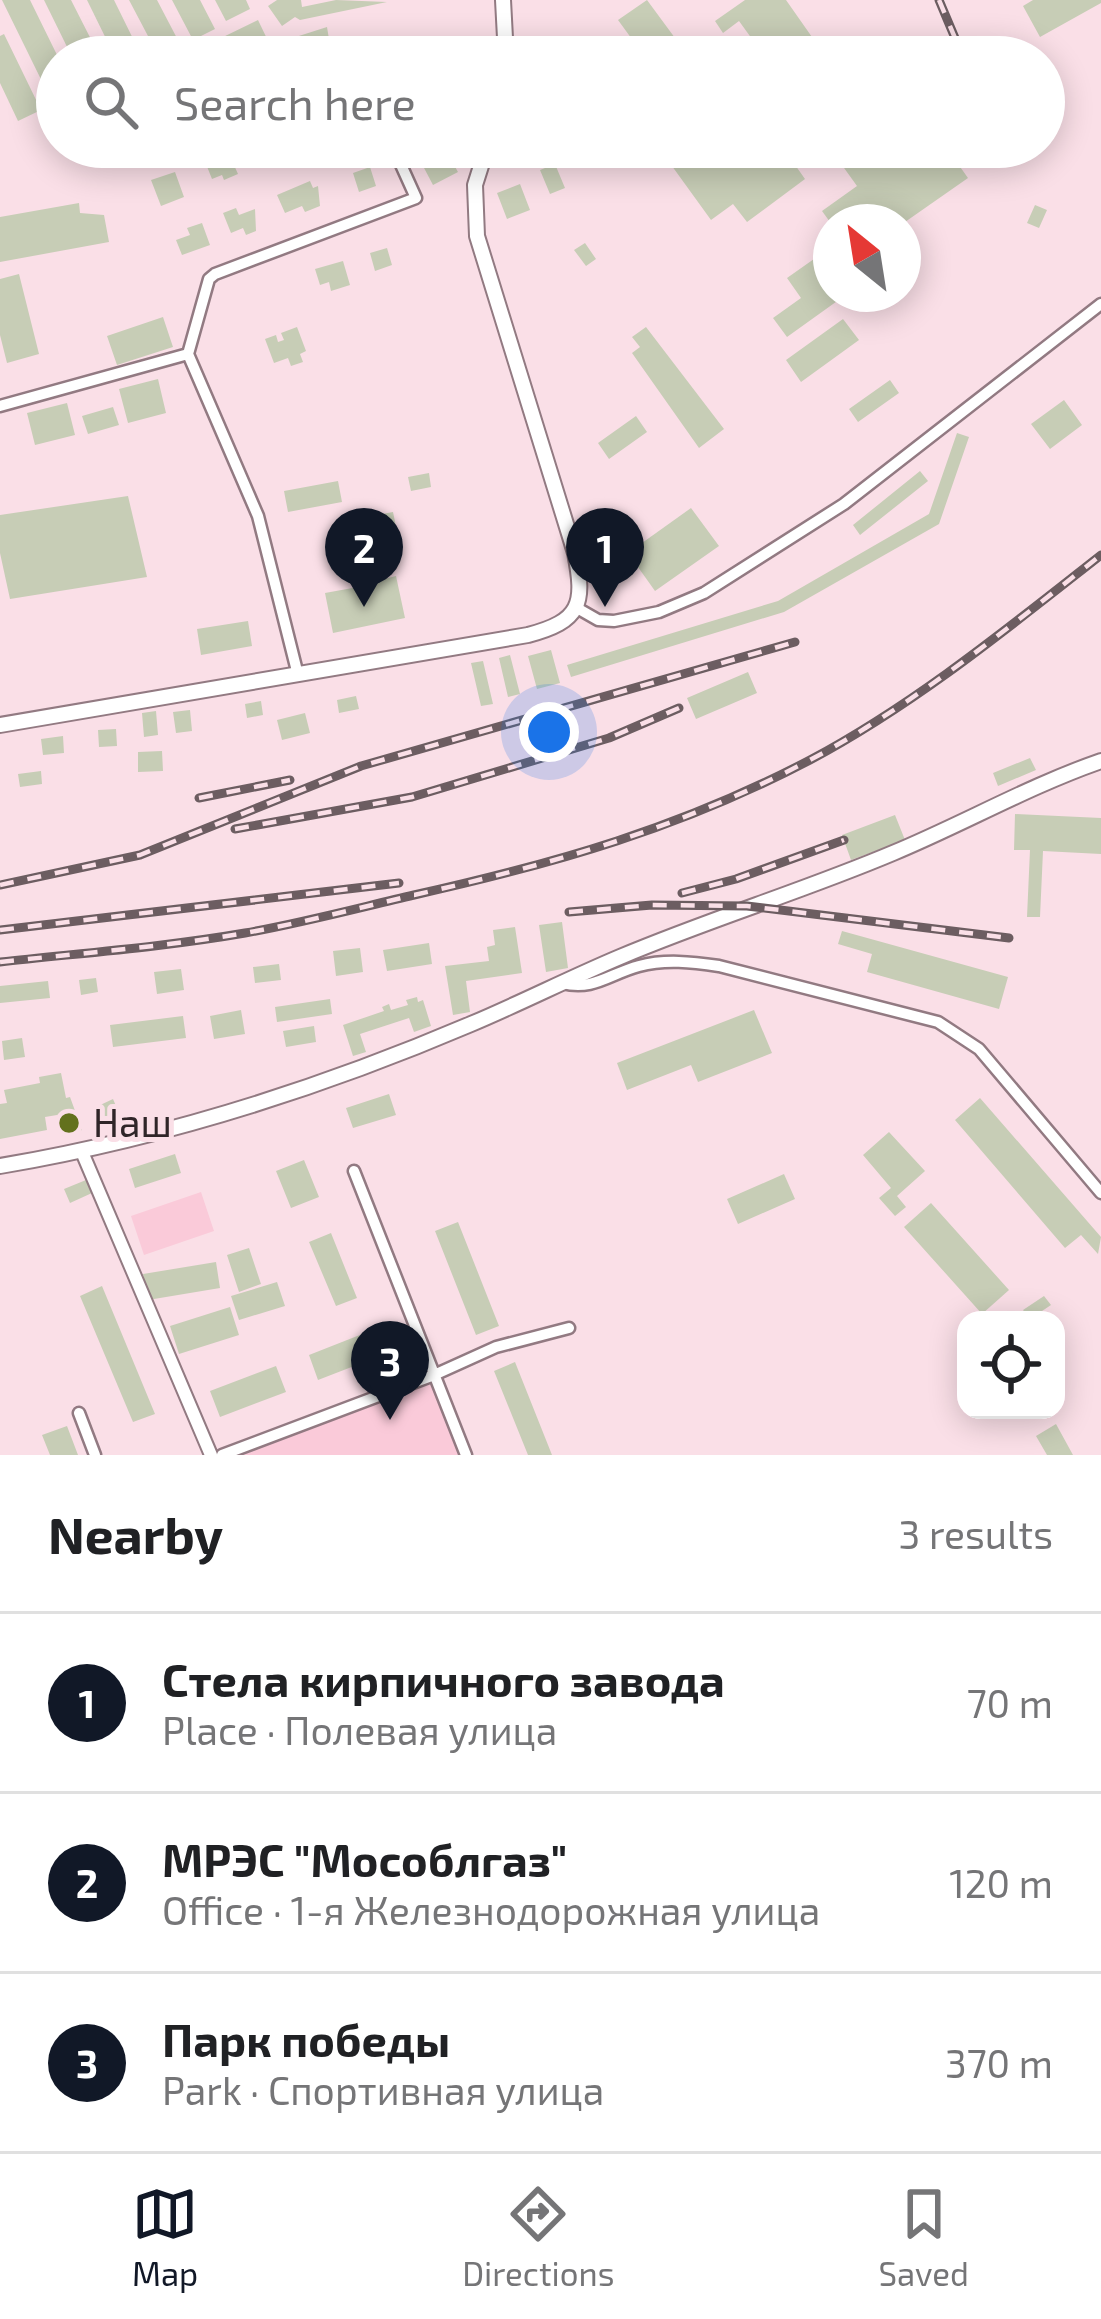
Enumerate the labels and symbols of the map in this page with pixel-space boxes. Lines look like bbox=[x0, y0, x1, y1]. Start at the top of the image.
north arrow bbox=[813, 204, 921, 312]
pin: 2 bbox=[325, 508, 403, 607]
pin: 1 bbox=[566, 508, 644, 607]
your location bbox=[519, 702, 579, 762]
place label: Наш bbox=[93, 1098, 172, 1145]
marker: Наш bbox=[56, 1110, 82, 1136]
pin: 3 bbox=[351, 1321, 429, 1420]

